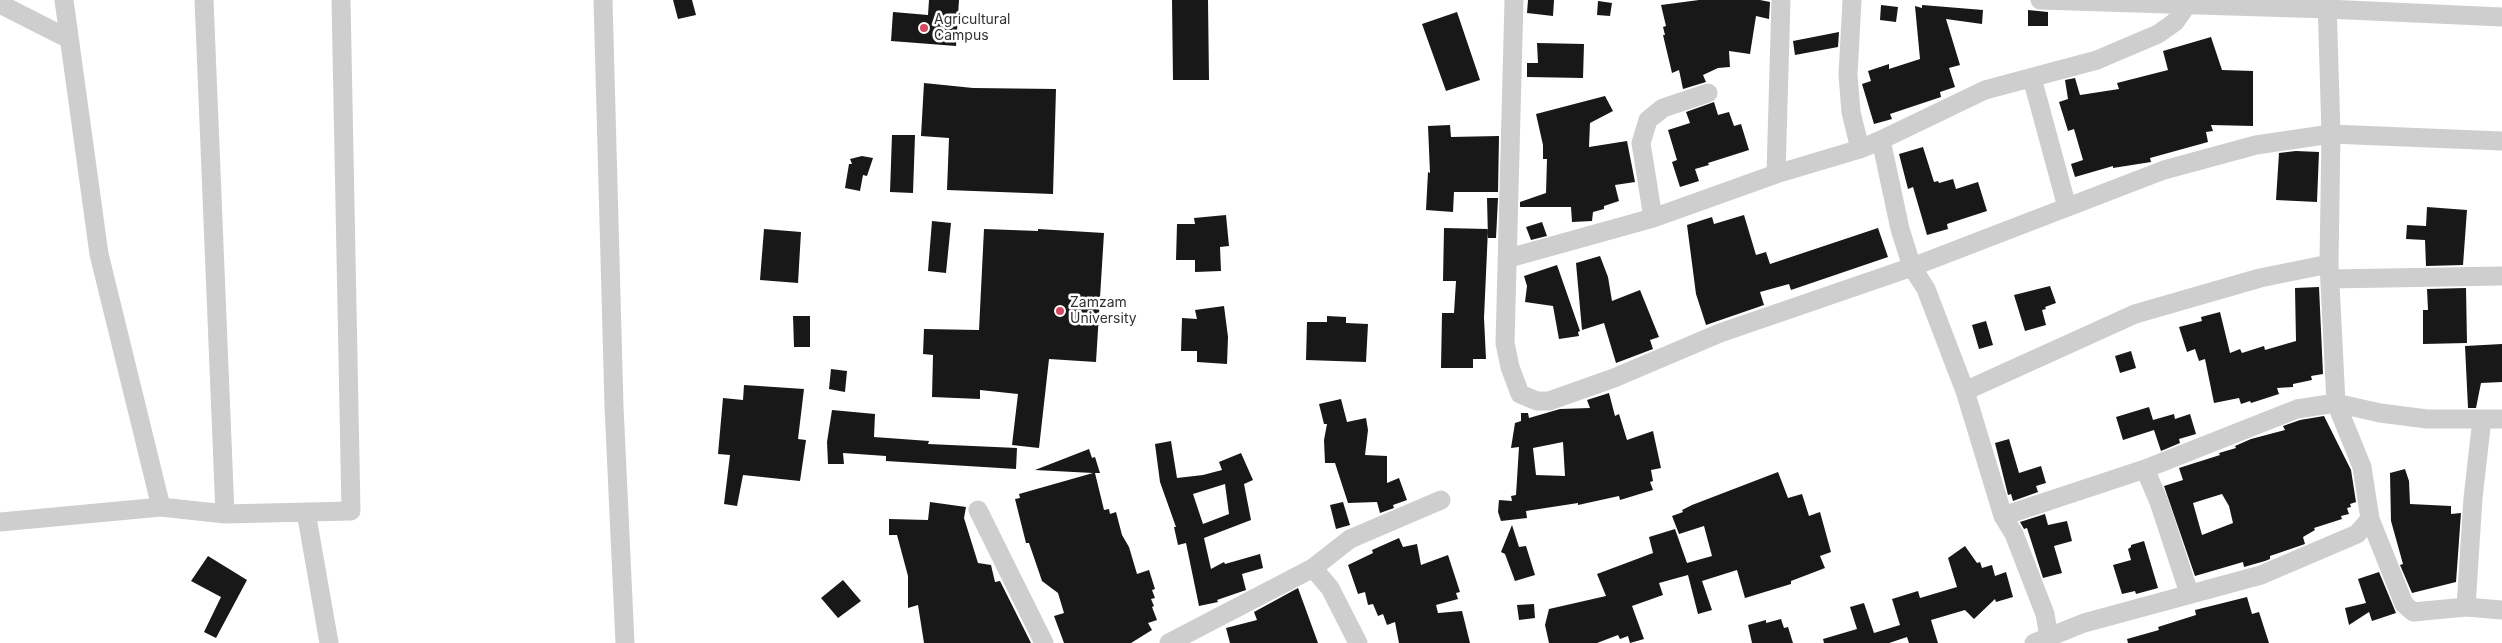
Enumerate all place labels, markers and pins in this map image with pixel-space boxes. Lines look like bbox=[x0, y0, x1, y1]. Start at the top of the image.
place label: Agricultural Campus bbox=[934, 12, 1010, 44]
marker: Agricultural Campus bbox=[918, 22, 930, 34]
place label: Zamzam University bbox=[1070, 295, 1137, 328]
marker: Zamzam University bbox=[1054, 305, 1066, 317]

